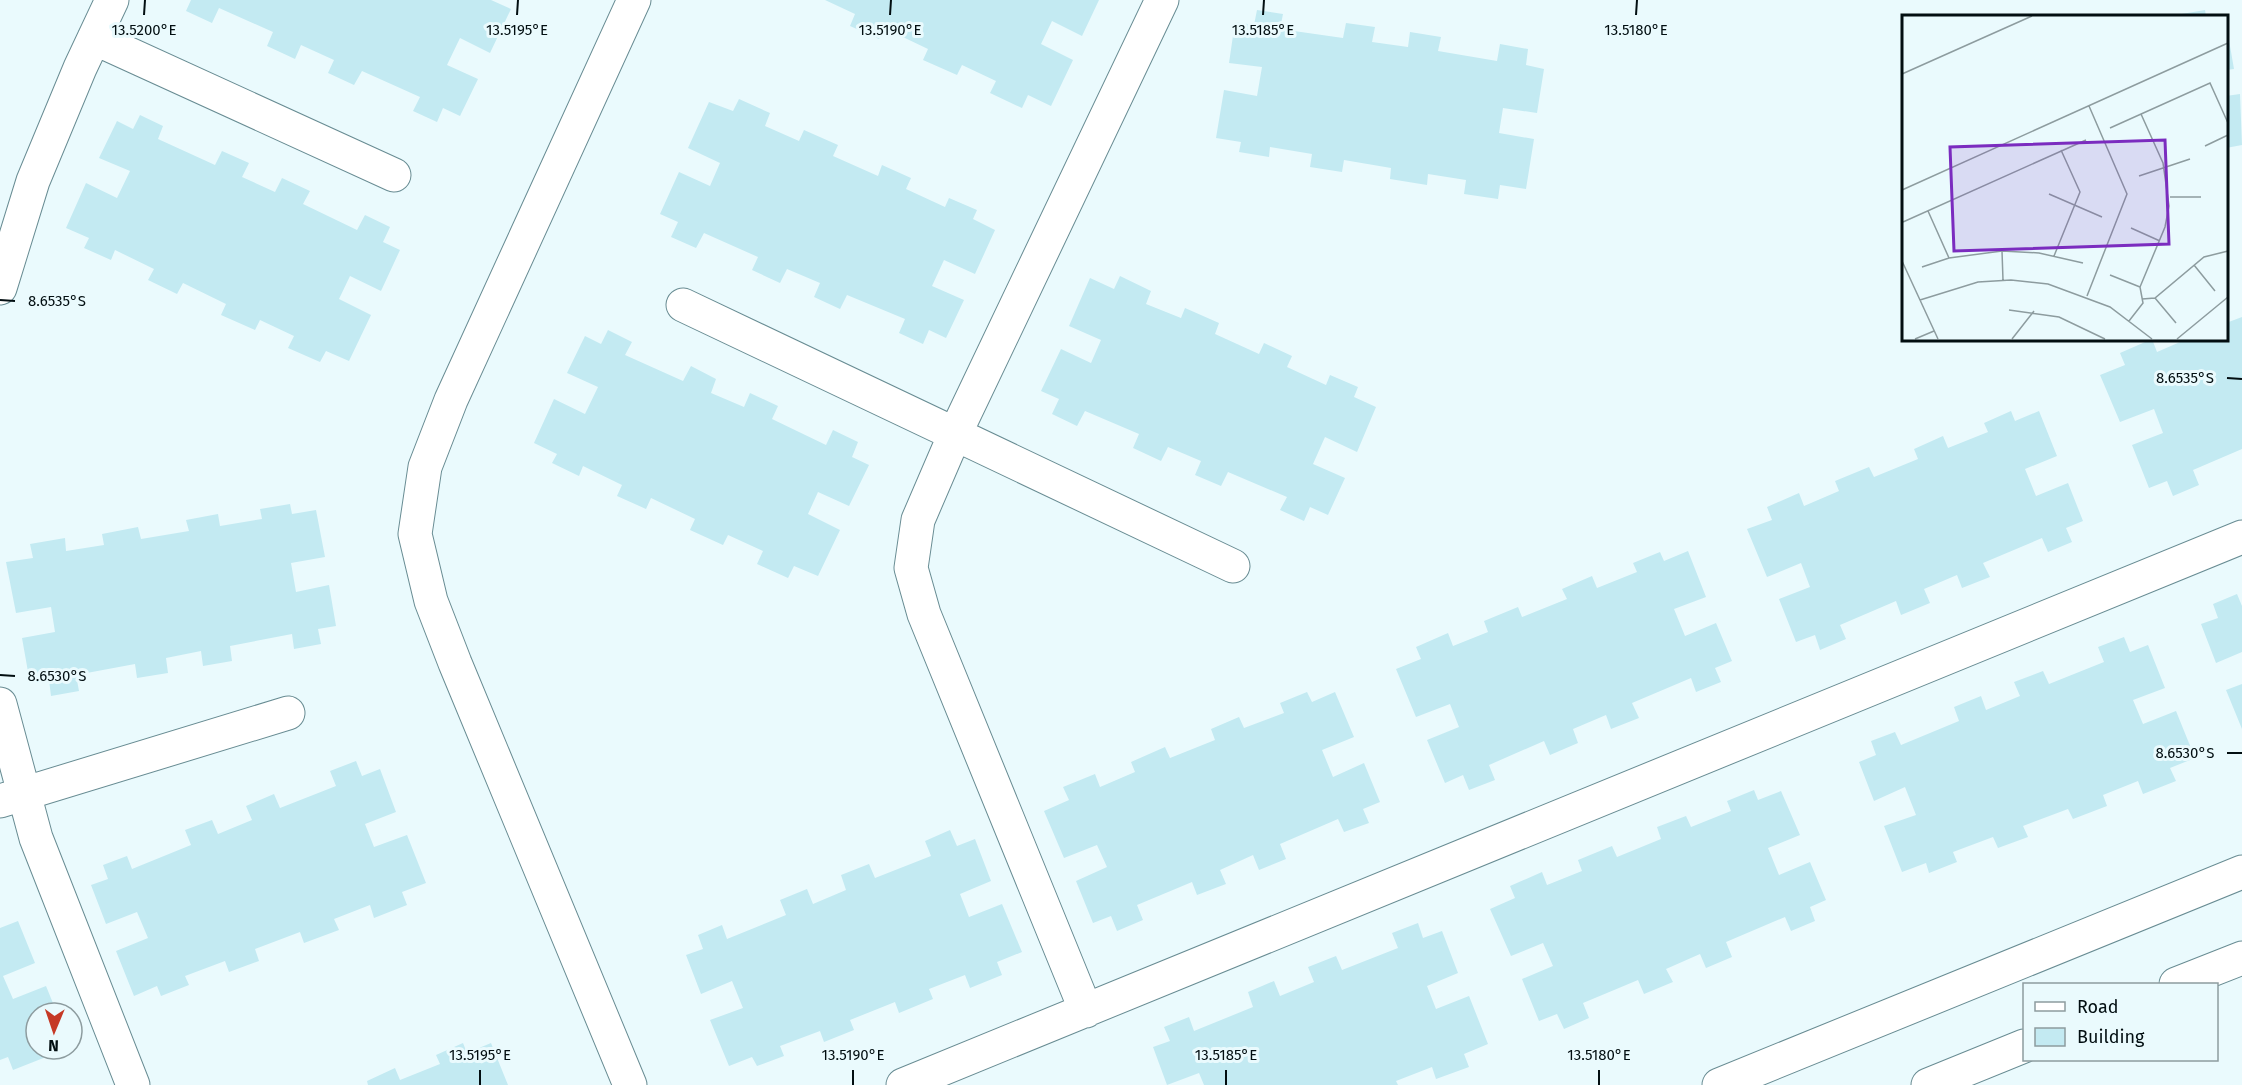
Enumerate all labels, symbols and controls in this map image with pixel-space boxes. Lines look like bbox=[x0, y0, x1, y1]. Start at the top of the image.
inset map bbox=[1902, 15, 2227, 340]
text: 13.5200°E bbox=[111, 21, 177, 39]
text: 13.5195°E bbox=[486, 21, 548, 39]
text: 13.5190°E bbox=[858, 21, 922, 39]
text: 13.5185°E bbox=[1232, 21, 1294, 39]
text: 13.5180°E bbox=[1604, 21, 1668, 39]
text: 8.6535°S bbox=[28, 292, 86, 310]
text: 8.6535°S bbox=[2156, 369, 2214, 387]
text: 8.6530°S bbox=[28, 667, 86, 685]
text: 8.6530°S bbox=[2156, 744, 2214, 762]
legend bbox=[2023, 983, 2218, 1061]
text: Road bbox=[2077, 996, 2119, 1018]
north arrow bbox=[24, 1001, 84, 1061]
text: Building bbox=[2077, 1026, 2145, 1048]
text: N bbox=[48, 1036, 59, 1055]
text: 13.5195°E bbox=[449, 1046, 511, 1064]
text: 13.5190°E bbox=[821, 1046, 885, 1064]
text: 13.5185°E bbox=[1195, 1046, 1257, 1064]
text: 13.5180°E bbox=[1567, 1046, 1631, 1064]

